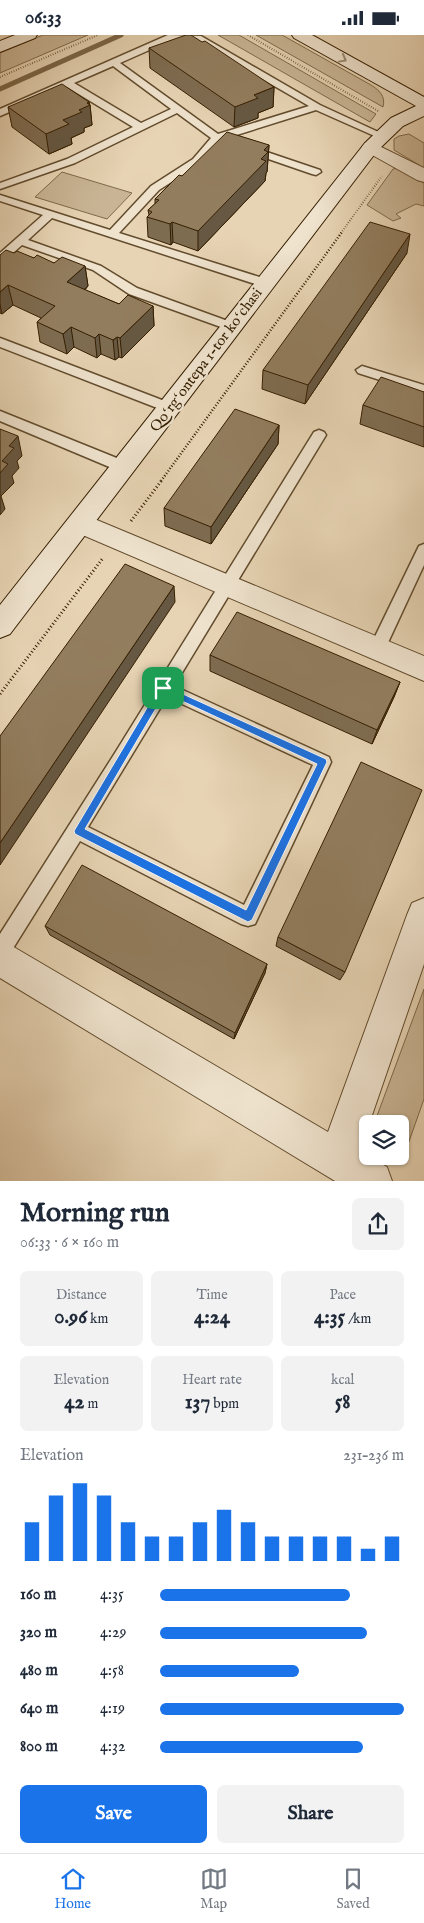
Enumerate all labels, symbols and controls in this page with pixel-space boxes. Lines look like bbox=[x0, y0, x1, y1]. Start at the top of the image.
text: 06:33 bbox=[25, 6, 62, 30]
one-way arrow bbox=[337, 52, 346, 62]
street label: Qoʻrgʻontepa 1-tor koʻchasi bbox=[146, 284, 266, 436]
pin bbox=[142, 667, 184, 709]
icon: arrive bbox=[149, 674, 177, 702]
map controls bbox=[359, 1115, 409, 1165]
button: layers bbox=[359, 1115, 409, 1165]
text: Morning run bbox=[20, 1196, 170, 1231]
button: share bbox=[352, 1198, 404, 1250]
text: 06:33 · 6 × 160 m bbox=[20, 1233, 119, 1253]
text: Distance bbox=[56, 1286, 107, 1304]
text: Time bbox=[196, 1286, 228, 1304]
text: Pace bbox=[329, 1286, 356, 1304]
text: 0.96 bbox=[54, 1304, 87, 1331]
text: 4:24 bbox=[194, 1304, 230, 1331]
text: 4:35 bbox=[314, 1304, 345, 1331]
text: km bbox=[87, 1310, 108, 1328]
text: /km bbox=[345, 1310, 371, 1328]
text: Elevation bbox=[54, 1371, 109, 1389]
text: Heart rate bbox=[182, 1371, 242, 1389]
text: kcal bbox=[331, 1371, 354, 1389]
text: 42 bbox=[64, 1389, 84, 1416]
text: 137 bbox=[185, 1389, 210, 1416]
text: 58 bbox=[335, 1389, 351, 1416]
text: m bbox=[84, 1395, 98, 1413]
text: bpm bbox=[210, 1395, 239, 1413]
text: Elevation bbox=[20, 1446, 83, 1466]
text: 231–236 m bbox=[343, 1446, 404, 1466]
text: 160 m bbox=[20, 1585, 56, 1605]
text: 4:35 bbox=[100, 1585, 124, 1605]
text: 320 m bbox=[20, 1623, 57, 1643]
text: 4:29 bbox=[100, 1623, 127, 1643]
text: 480 m bbox=[20, 1661, 58, 1681]
text: 4:58 bbox=[100, 1661, 124, 1681]
text: 640 m bbox=[20, 1699, 58, 1719]
text: 4:19 bbox=[100, 1699, 125, 1719]
text: 800 m bbox=[20, 1737, 58, 1757]
text: 4:32 bbox=[100, 1737, 126, 1757]
button: Save bbox=[20, 1785, 207, 1843]
button: Share bbox=[217, 1785, 404, 1843]
tab: Home bbox=[54, 1865, 91, 1913]
tab: Map bbox=[200, 1865, 228, 1913]
tab: Saved bbox=[337, 1865, 370, 1913]

